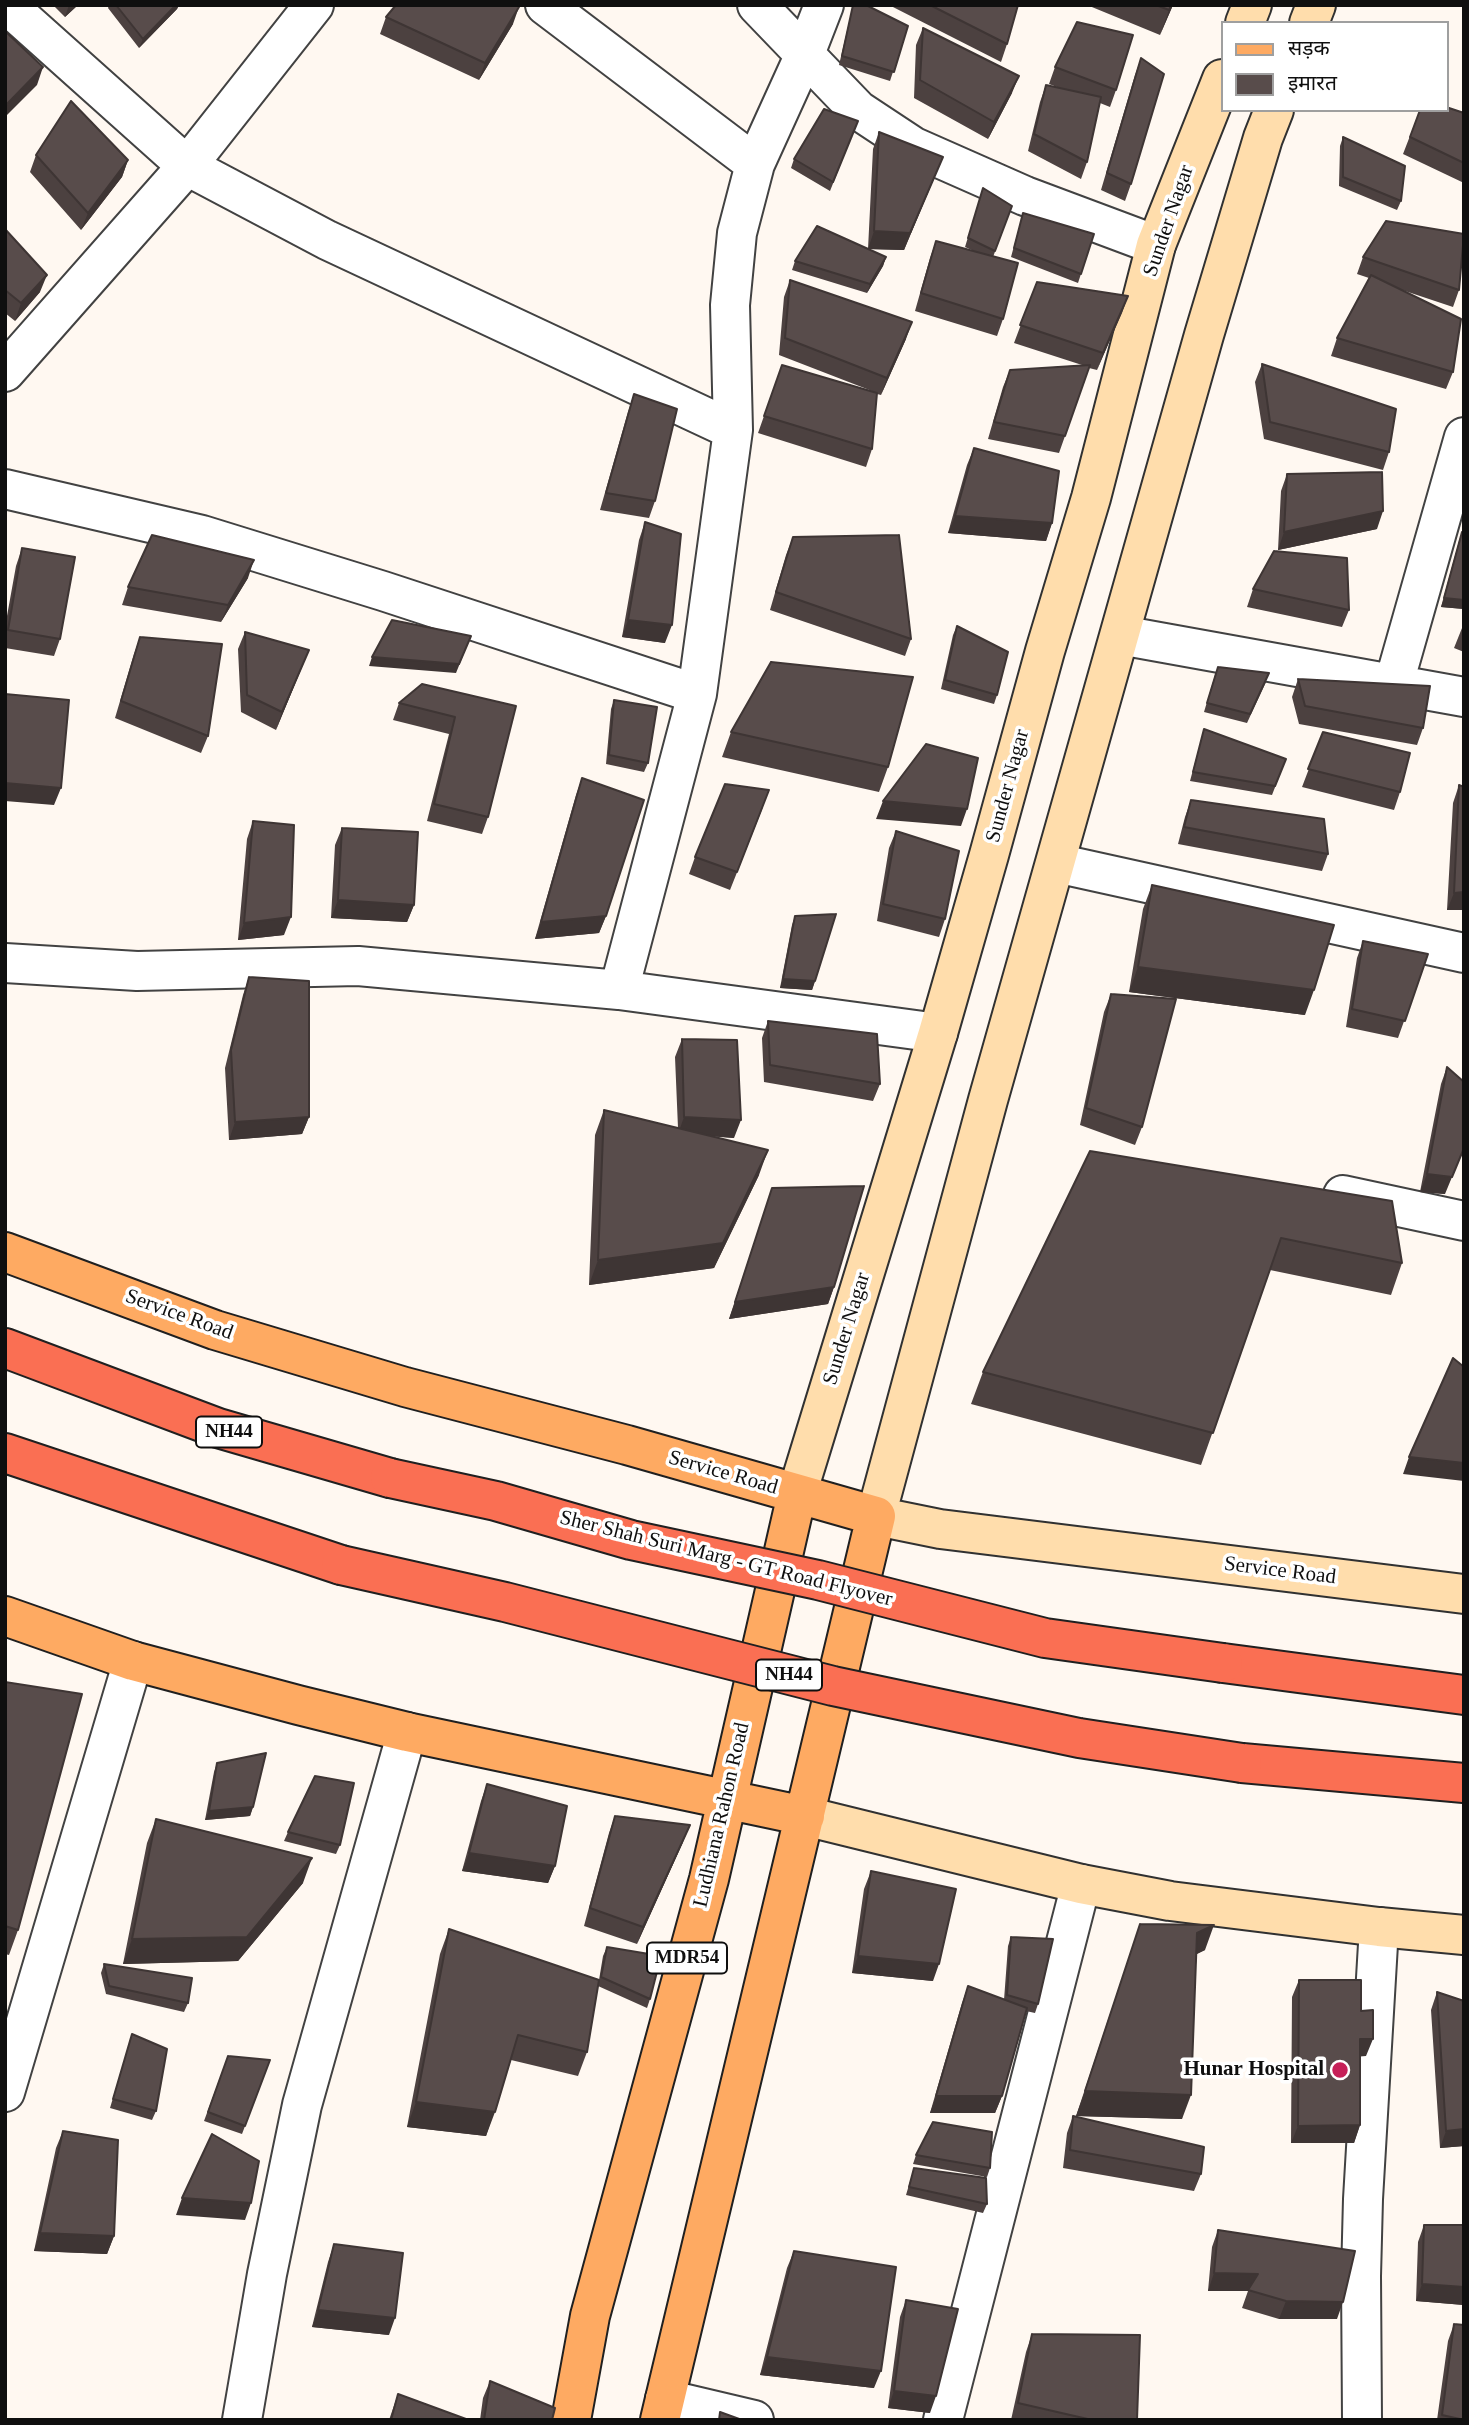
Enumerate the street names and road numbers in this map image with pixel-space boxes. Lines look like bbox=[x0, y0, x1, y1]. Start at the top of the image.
street label: Sunder Nagar bbox=[1135, 152, 1203, 290]
street label: Sunder Nagar bbox=[978, 716, 1038, 856]
street label: Sunder Nagar bbox=[815, 1260, 879, 1398]
street label: Service Road bbox=[115, 1282, 243, 1348]
road number: NH44 bbox=[196, 1416, 262, 1448]
street label: Service Road bbox=[659, 1444, 787, 1502]
street label: Sher Shah Suri Marg - GT Road Flyover bbox=[539, 1501, 913, 1617]
street label: Service Road bbox=[1216, 1551, 1344, 1591]
road number: NH44 bbox=[756, 1660, 822, 1690]
street label: Ludhiana Rahon Road bbox=[685, 1707, 759, 1923]
road number: MDR54 bbox=[647, 1942, 727, 1974]

